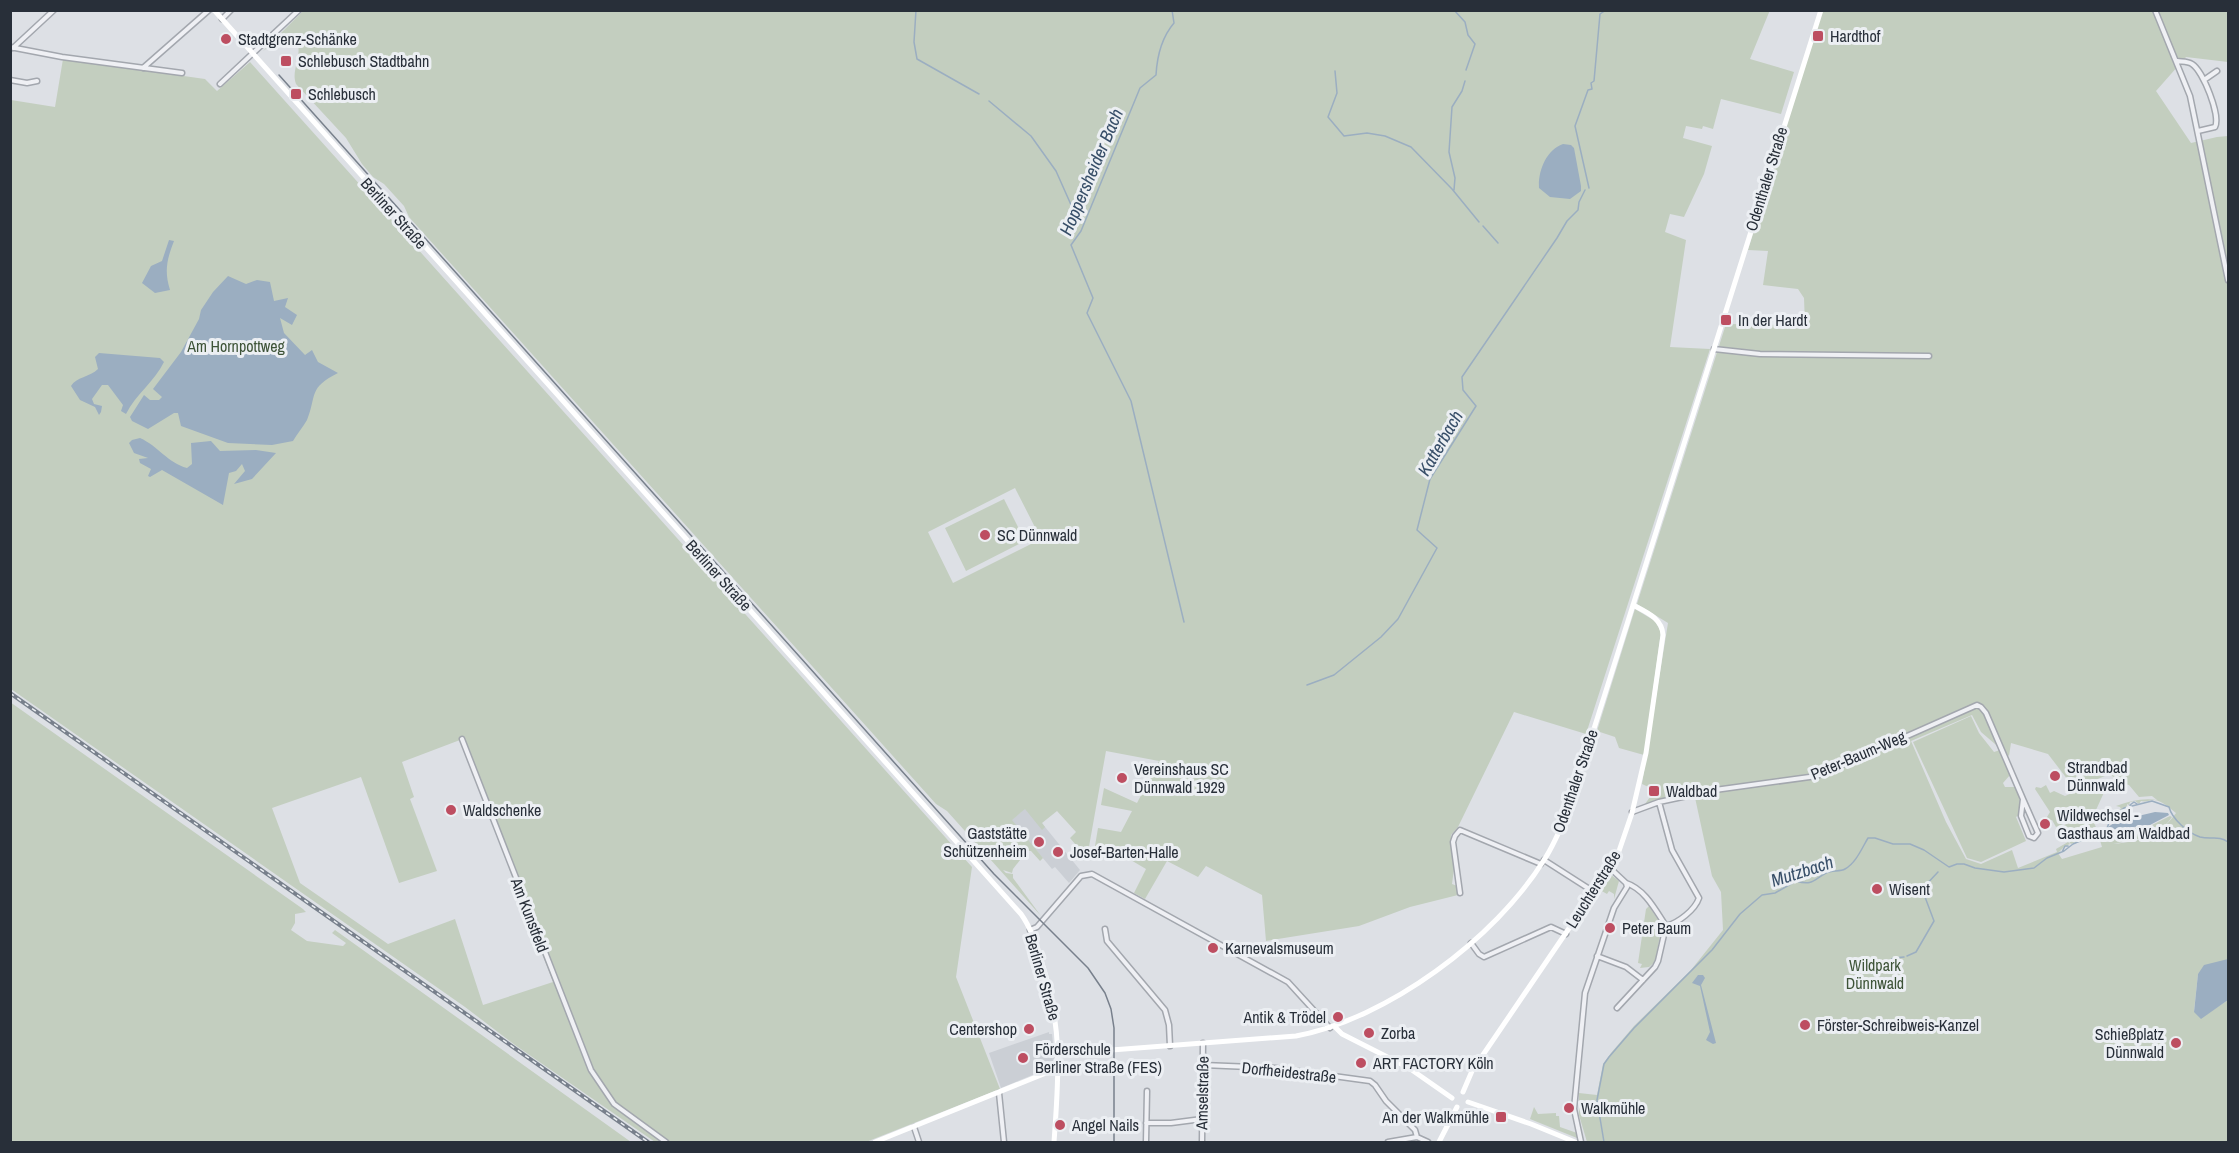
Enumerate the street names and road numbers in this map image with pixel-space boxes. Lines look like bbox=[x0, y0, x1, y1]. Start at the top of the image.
street label: Odenthaler Straße bbox=[1740, 124, 1792, 234]
street label: Berliner Straße bbox=[356, 173, 432, 253]
street label: Berliner Straße bbox=[681, 535, 757, 615]
street label: Peter-Baum-Weg bbox=[1807, 725, 1909, 785]
street label: Odenthaler Straße bbox=[1547, 726, 1603, 836]
street label: Leuchterstraße bbox=[1560, 846, 1626, 932]
street label: Am Kunstfeld bbox=[505, 874, 554, 955]
street label: Berliner Straße bbox=[1020, 931, 1066, 1023]
street label: Amselstraße bbox=[1190, 1056, 1214, 1131]
street label: Dorfheidestraße bbox=[1241, 1056, 1337, 1088]

